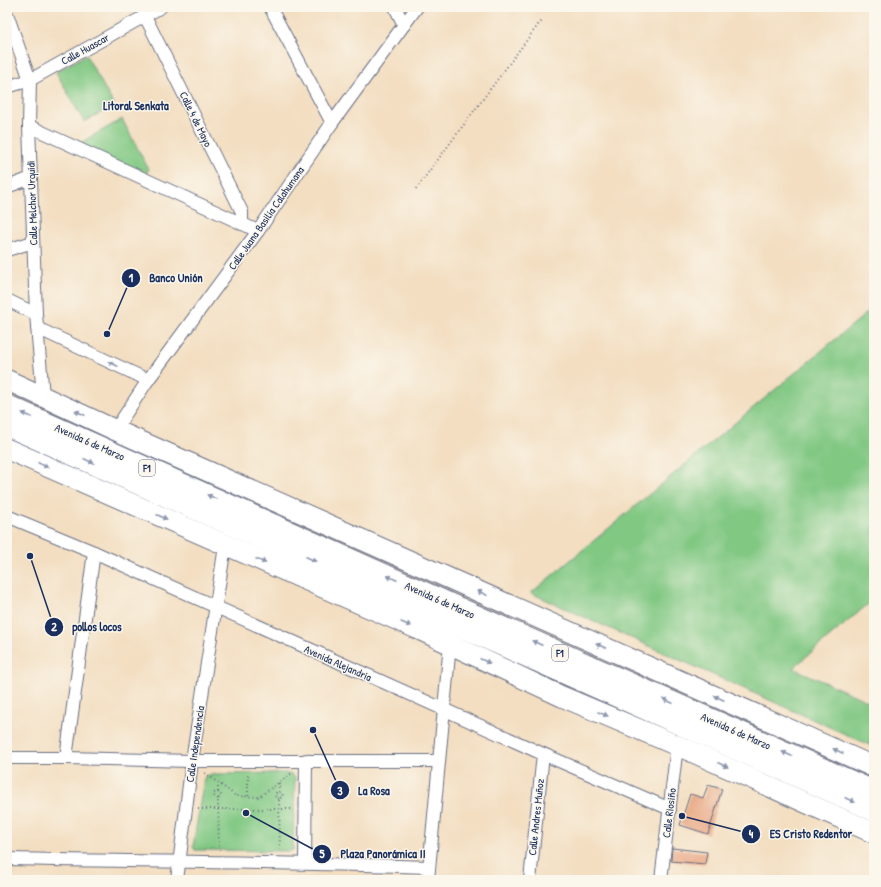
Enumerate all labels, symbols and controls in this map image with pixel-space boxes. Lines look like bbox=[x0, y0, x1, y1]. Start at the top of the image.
street label: Calle Huascar bbox=[58, 30, 112, 68]
street label: Calle 4 de Mayo bbox=[177, 89, 216, 149]
district label: Litoral Senkata bbox=[103, 97, 169, 114]
street label: Calle Melchor Urquidi bbox=[24, 160, 40, 246]
street label: Calle Juana Basilia Calahumana bbox=[225, 163, 307, 272]
callout: Banco Unión bbox=[121, 266, 211, 290]
text: 1 bbox=[129, 269, 134, 286]
text: Banco Unión bbox=[149, 269, 203, 286]
one-way arrow bbox=[107, 361, 118, 367]
one-way arrow bbox=[74, 410, 85, 416]
one-way arrow bbox=[21, 411, 33, 418]
street label: Avenida 6 de Marzo bbox=[53, 420, 128, 464]
one-way arrow bbox=[83, 458, 95, 464]
road number: F1 bbox=[139, 460, 155, 476]
one-way arrow bbox=[37, 462, 48, 468]
one-way arrow bbox=[206, 494, 217, 500]
one-way arrow bbox=[156, 515, 168, 521]
one-way arrow bbox=[305, 557, 317, 563]
one-way arrow bbox=[256, 558, 267, 564]
one-way arrow bbox=[387, 575, 398, 581]
street label: Avenida 6 de Marzo bbox=[403, 578, 478, 622]
one-way arrow bbox=[476, 590, 487, 596]
callout: pollos locos bbox=[44, 615, 130, 639]
text: 2 bbox=[51, 618, 57, 635]
text: pollos locos bbox=[72, 618, 122, 636]
one-way arrow bbox=[401, 621, 412, 627]
one-way arrow bbox=[531, 640, 542, 646]
street label: Avenida Alejandria bbox=[302, 642, 375, 684]
one-way arrow bbox=[594, 642, 606, 648]
road number: F1 bbox=[552, 645, 568, 661]
one-way arrow bbox=[479, 658, 490, 664]
one-way arrow bbox=[714, 695, 725, 701]
one-way arrow bbox=[663, 698, 674, 704]
street label: Calle Independencia bbox=[183, 704, 207, 783]
street label: Avenida 6 de Marzo bbox=[699, 709, 774, 753]
one-way arrow bbox=[598, 712, 610, 718]
one-way arrow bbox=[833, 748, 844, 754]
one-way arrow bbox=[782, 751, 793, 757]
one-way arrow bbox=[717, 762, 728, 768]
callout: La Rosa bbox=[330, 778, 398, 802]
street label: Calle Andres Muñoz bbox=[525, 778, 547, 856]
text: 3 bbox=[337, 782, 343, 799]
text: La Rosa bbox=[358, 782, 390, 799]
street label: Calle Riosiño bbox=[659, 787, 679, 839]
one-way arrow bbox=[845, 797, 857, 803]
callout: ES Cristo Redentor bbox=[741, 822, 860, 846]
text: 4 bbox=[749, 825, 754, 842]
text: ES Cristo Redentor bbox=[770, 825, 853, 842]
callout: Plaza Panorámica II bbox=[312, 842, 433, 866]
text: 5 bbox=[319, 845, 325, 862]
text: Plaza Panorámica II bbox=[341, 845, 426, 862]

